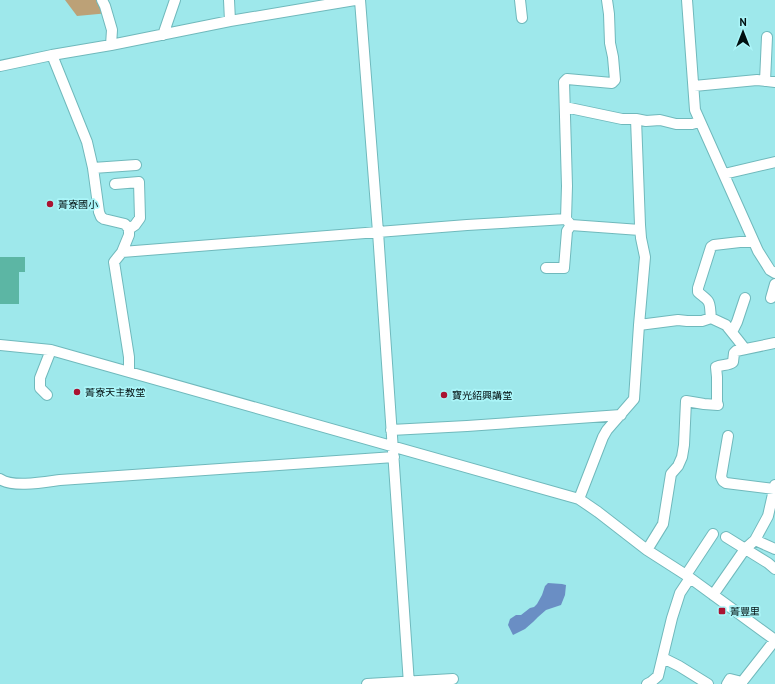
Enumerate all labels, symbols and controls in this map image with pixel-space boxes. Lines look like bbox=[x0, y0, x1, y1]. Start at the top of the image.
north arrow bbox=[723, 12, 763, 52]
text: N bbox=[739, 15, 747, 29]
place label: 菁寮國小 bbox=[58, 198, 98, 211]
marker: 菁寮國小 bbox=[45, 199, 55, 209]
place label: 菁寮天主教堂 bbox=[85, 386, 145, 399]
marker: 菁寮天主教堂 bbox=[72, 387, 82, 397]
place label: 寶光紹興講堂 bbox=[452, 389, 512, 402]
marker: 寶光紹興講堂 bbox=[439, 390, 449, 400]
place label: 菁豐里 bbox=[730, 605, 760, 618]
marker: 菁豐里 bbox=[717, 606, 727, 616]

